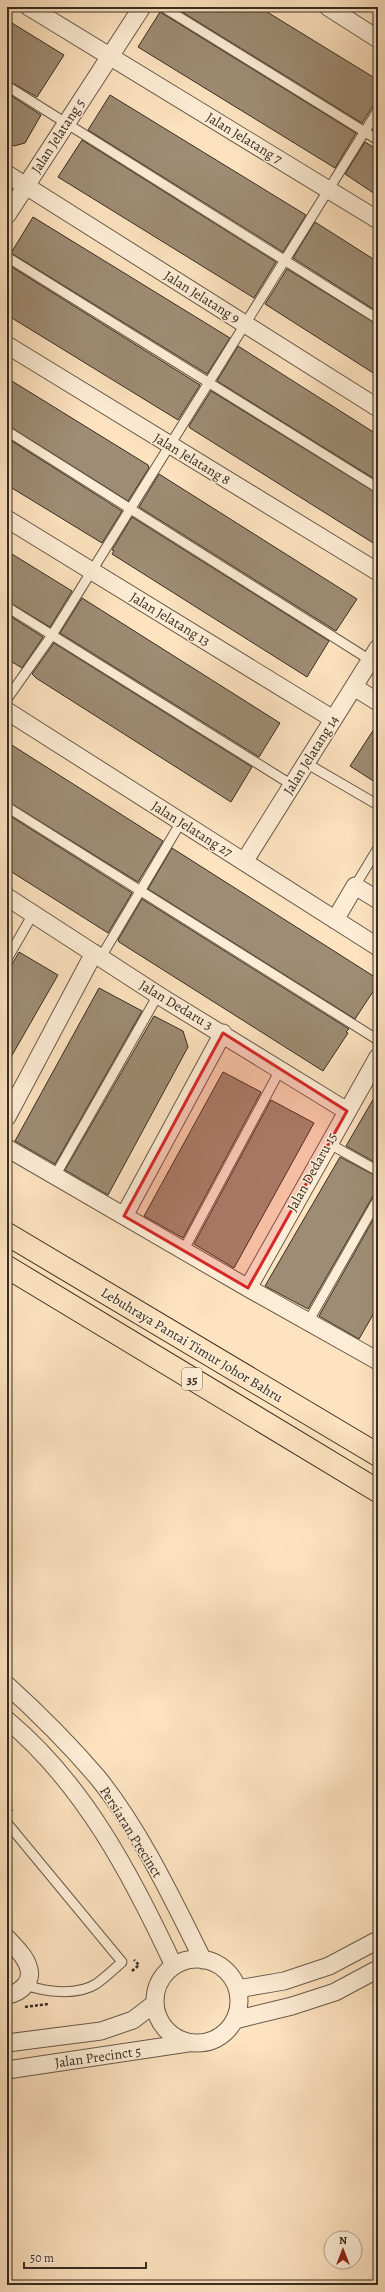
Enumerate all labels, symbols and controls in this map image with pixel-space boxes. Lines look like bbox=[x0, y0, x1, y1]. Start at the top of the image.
street label: Jalan Jelatang 5 bbox=[27, 95, 89, 177]
street label: Jalan Jelatang 7 bbox=[202, 108, 286, 168]
street label: Jalan Jelatang 9 bbox=[160, 266, 244, 328]
street label: Jalan Jelatang 8 bbox=[150, 429, 234, 490]
street label: Jalan Jelatang 13 bbox=[126, 588, 214, 651]
street label: Jalan Jelatang 14 bbox=[279, 711, 343, 799]
street label: Jalan Jelatang 27 bbox=[148, 796, 236, 862]
street label: Jalan Dedaru 3 bbox=[136, 976, 217, 1035]
street label: Jalan Dedaru 15 bbox=[282, 1129, 342, 1215]
street label: Lebuhraya Pantai Timur Johor Bahru bbox=[97, 1283, 287, 1407]
road number: 35 bbox=[182, 1368, 202, 1390]
street label: Persiaran Precinct bbox=[95, 1783, 167, 1882]
street label: Jalan Precinct 5 bbox=[54, 2042, 142, 2072]
north arrow bbox=[323, 2230, 363, 2270]
text: N bbox=[339, 2233, 347, 2248]
scale bar bbox=[24, 2244, 146, 2270]
text: 50 m bbox=[30, 2250, 54, 2266]

